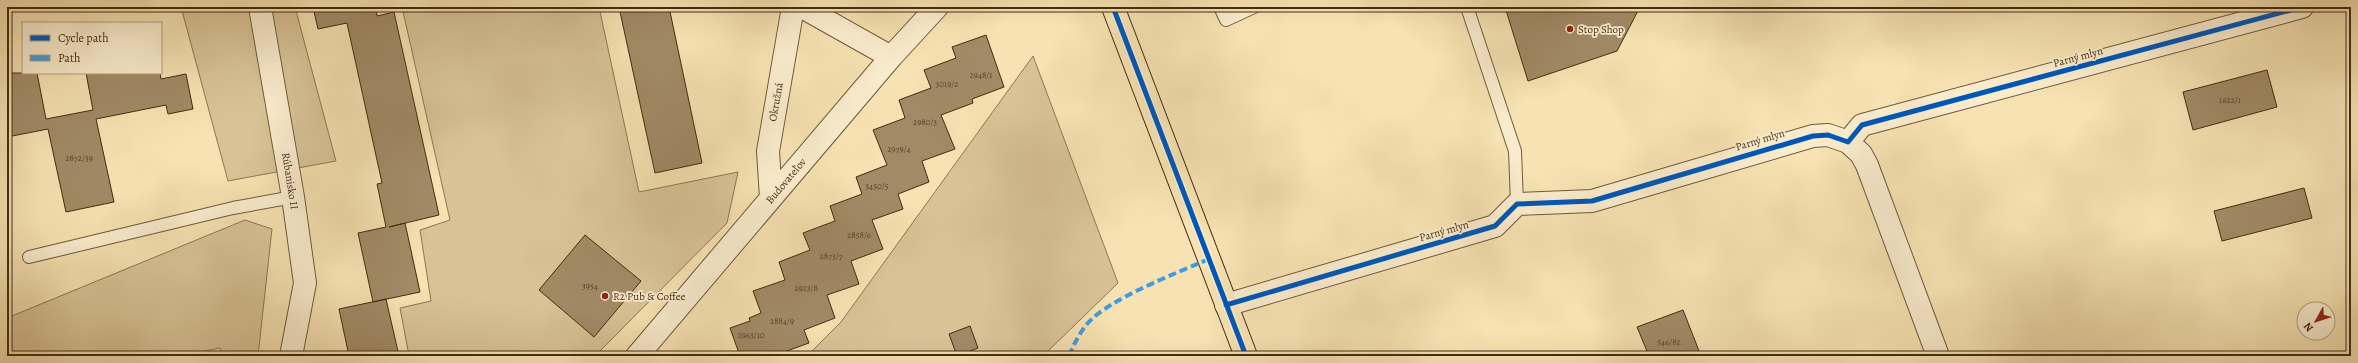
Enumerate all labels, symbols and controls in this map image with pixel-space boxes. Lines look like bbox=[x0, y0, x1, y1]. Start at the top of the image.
legend bbox=[22, 22, 162, 74]
place label: Stop Shop bbox=[1578, 22, 1624, 37]
marker: Stop Shop bbox=[1565, 24, 1575, 34]
text: Cycle path bbox=[58, 30, 109, 46]
street label: Parný mlyn bbox=[2051, 43, 2105, 71]
text: Path bbox=[58, 50, 81, 66]
house number: 2948/1 bbox=[970, 69, 992, 81]
house number: 3019/2 bbox=[936, 78, 959, 90]
street label: Okružná bbox=[765, 80, 787, 123]
house number: 1622/1 bbox=[2219, 94, 2241, 106]
house number: 2980/3 bbox=[913, 116, 937, 128]
street label: Parný mlyn bbox=[1733, 125, 1787, 155]
house number: 2979/4 bbox=[887, 143, 911, 155]
street label: Rúbanisko II bbox=[278, 151, 302, 211]
house number: 2872/39 bbox=[65, 152, 93, 164]
street label: Budovateľov bbox=[762, 155, 810, 207]
house number: 3450/5 bbox=[865, 180, 889, 192]
street label: Parný mlyn bbox=[1417, 217, 1471, 245]
house number: 2858/6 bbox=[847, 229, 871, 241]
house number: 2873/7 bbox=[820, 250, 843, 262]
house number: 3954 bbox=[582, 280, 598, 292]
house number: 2923/8 bbox=[794, 282, 818, 294]
place label: R2 Pub & Coffee bbox=[613, 289, 686, 304]
marker: R2 Pub & Coffee bbox=[600, 291, 610, 301]
north arrow bbox=[2296, 301, 2336, 341]
house number: 2884/9 bbox=[770, 315, 794, 327]
text: N bbox=[2300, 319, 2317, 335]
house number: 2963/10 bbox=[737, 329, 765, 341]
house number: 546/82 bbox=[1657, 336, 1682, 348]

